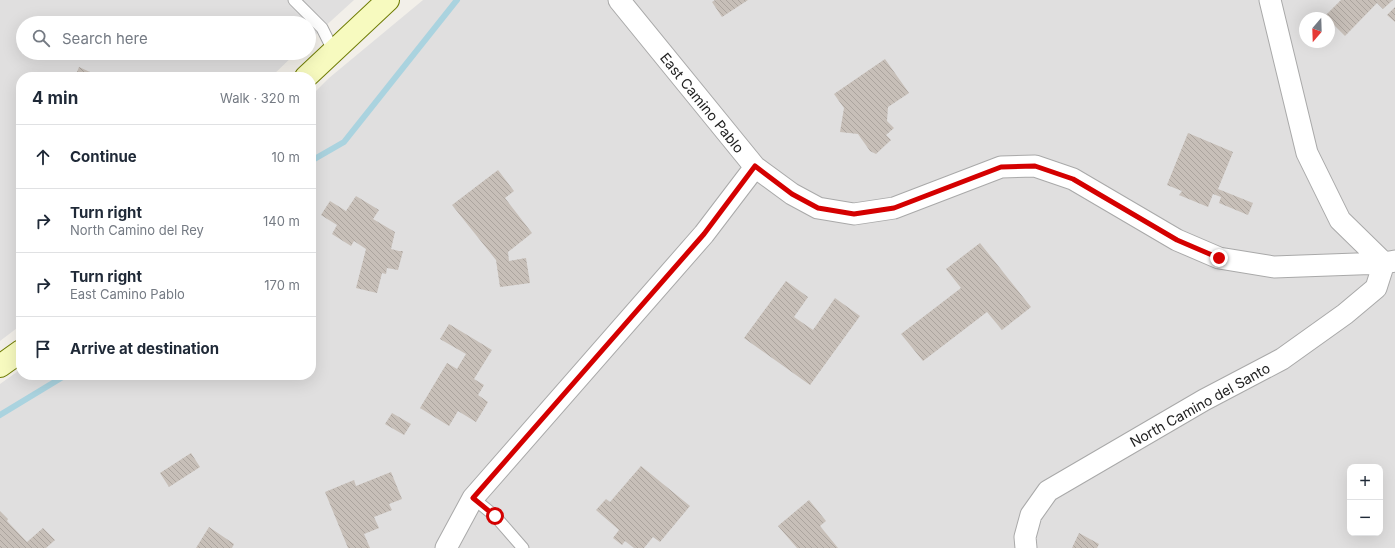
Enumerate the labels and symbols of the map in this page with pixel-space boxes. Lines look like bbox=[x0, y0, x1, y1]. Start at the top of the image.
north arrow bbox=[1299, 12, 1335, 48]
street label: East Camino Pablo bbox=[657, 49, 748, 156]
route end bbox=[1210, 249, 1228, 267]
street label: North Camino del Santo bbox=[1127, 359, 1273, 450]
route start bbox=[486, 507, 504, 525]

